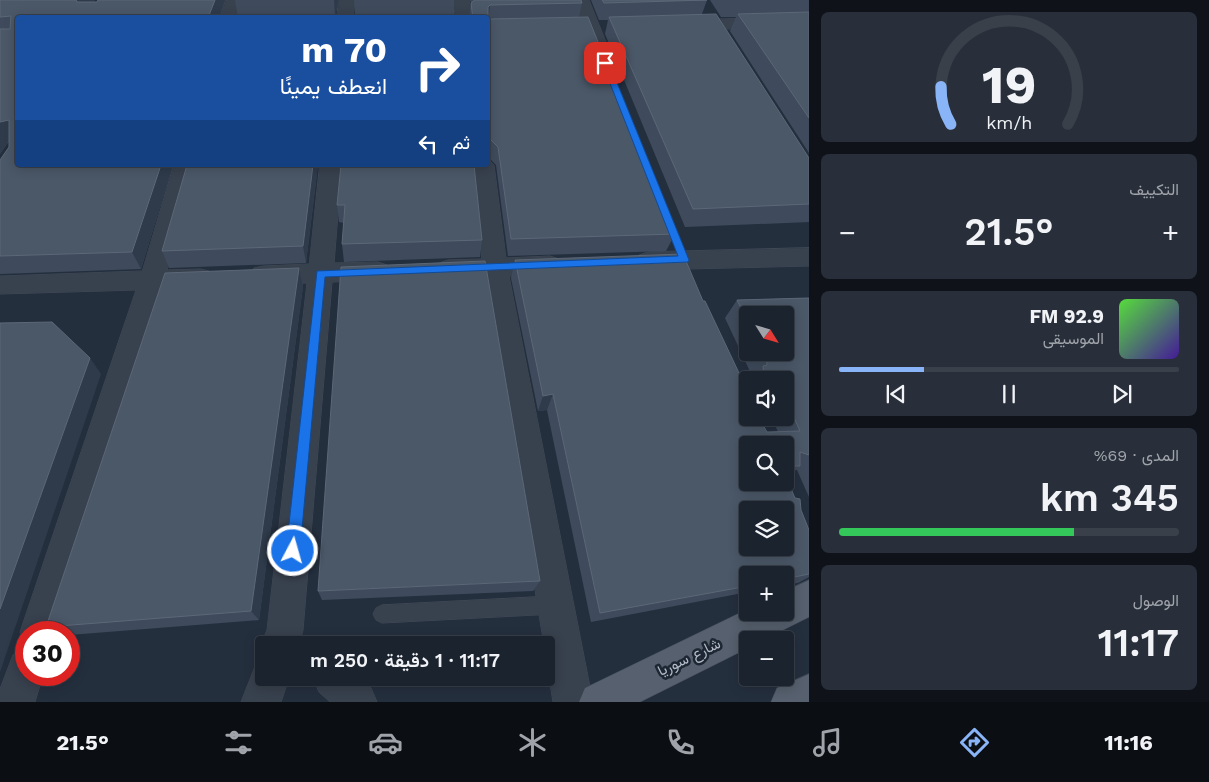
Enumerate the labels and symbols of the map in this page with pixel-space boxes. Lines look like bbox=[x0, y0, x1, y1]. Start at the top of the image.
pin bbox=[584, 42, 626, 84]
north arrow bbox=[739, 306, 794, 361]
position arrow bbox=[266, 524, 318, 576]
speed limit sign: 30 bbox=[15, 621, 80, 686]
street label: شارع سوريا bbox=[655, 634, 724, 682]

